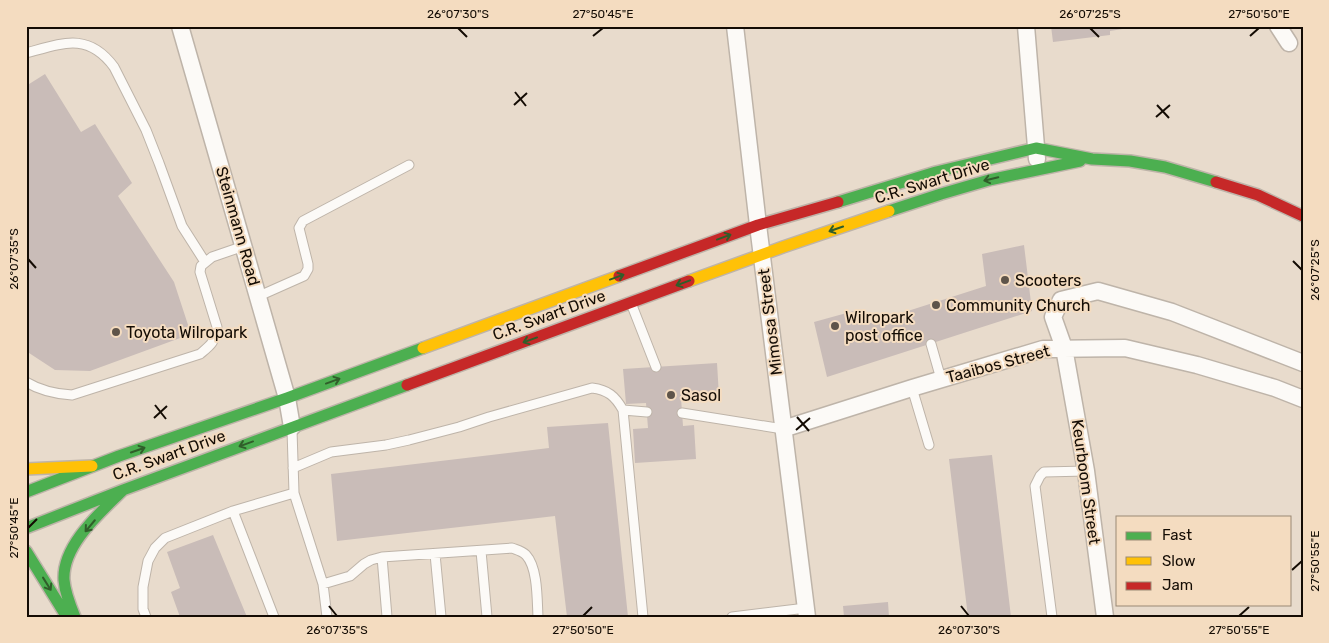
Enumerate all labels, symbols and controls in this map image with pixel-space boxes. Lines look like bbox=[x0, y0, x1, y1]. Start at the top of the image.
text: 26°07'30"S bbox=[427, 7, 489, 21]
text: 27°50'45"E bbox=[573, 7, 633, 21]
text: 26°07'25"S bbox=[1059, 7, 1121, 21]
text: 27°50'50"E bbox=[1228, 7, 1290, 21]
street label: C.R. Swart Drive bbox=[872, 155, 992, 207]
street label: Steinmann Road bbox=[212, 164, 264, 288]
one-way arrow bbox=[983, 175, 999, 185]
one-way arrow bbox=[829, 225, 844, 234]
text: 26°07'35"S bbox=[7, 228, 21, 290]
one-way arrow bbox=[716, 232, 732, 241]
text: 26°07'25"S bbox=[1308, 239, 1322, 301]
street label: Mimosa Street bbox=[754, 268, 786, 376]
place label: Scooters bbox=[1015, 271, 1082, 290]
one-way arrow bbox=[609, 272, 624, 281]
marker: Scooters bbox=[999, 274, 1011, 286]
one-way arrow bbox=[676, 279, 691, 288]
street label: C.R. Swart Drive bbox=[490, 286, 608, 344]
place label: Community Church bbox=[946, 296, 1091, 315]
marker: Community Church bbox=[930, 299, 942, 311]
place label: Wilropark post office bbox=[845, 308, 923, 345]
marker: Wilropark post office bbox=[829, 320, 841, 332]
place label: Toyota Wilropark bbox=[126, 323, 248, 342]
marker: Toyota Wilropark bbox=[110, 326, 122, 338]
one-way arrow bbox=[523, 336, 538, 345]
street label: Taaibos Street bbox=[944, 341, 1052, 387]
one-way arrow bbox=[325, 376, 340, 385]
place label: Sasol bbox=[681, 386, 721, 405]
marker: Sasol bbox=[665, 389, 677, 401]
street label: Keurboom Street bbox=[1068, 418, 1104, 546]
street label: C.R. Swart Drive bbox=[110, 426, 228, 484]
one-way arrow bbox=[239, 440, 255, 449]
one-way arrow bbox=[130, 445, 146, 454]
text: 27°50'45"E bbox=[7, 498, 21, 558]
legend bbox=[1116, 516, 1292, 606]
one-way arrow bbox=[84, 519, 96, 532]
text: Fast bbox=[1162, 526, 1192, 544]
text: 27°50'55"E bbox=[1308, 530, 1322, 592]
text: Slow bbox=[1162, 552, 1195, 570]
one-way arrow bbox=[42, 576, 52, 590]
text: Jam bbox=[1162, 576, 1193, 594]
text: 26°07'35"S bbox=[306, 623, 368, 637]
text: 27°50'50"E bbox=[552, 623, 614, 637]
text: 26°07'30"S bbox=[938, 623, 1000, 637]
text: 27°50'55"E bbox=[1208, 623, 1270, 637]

